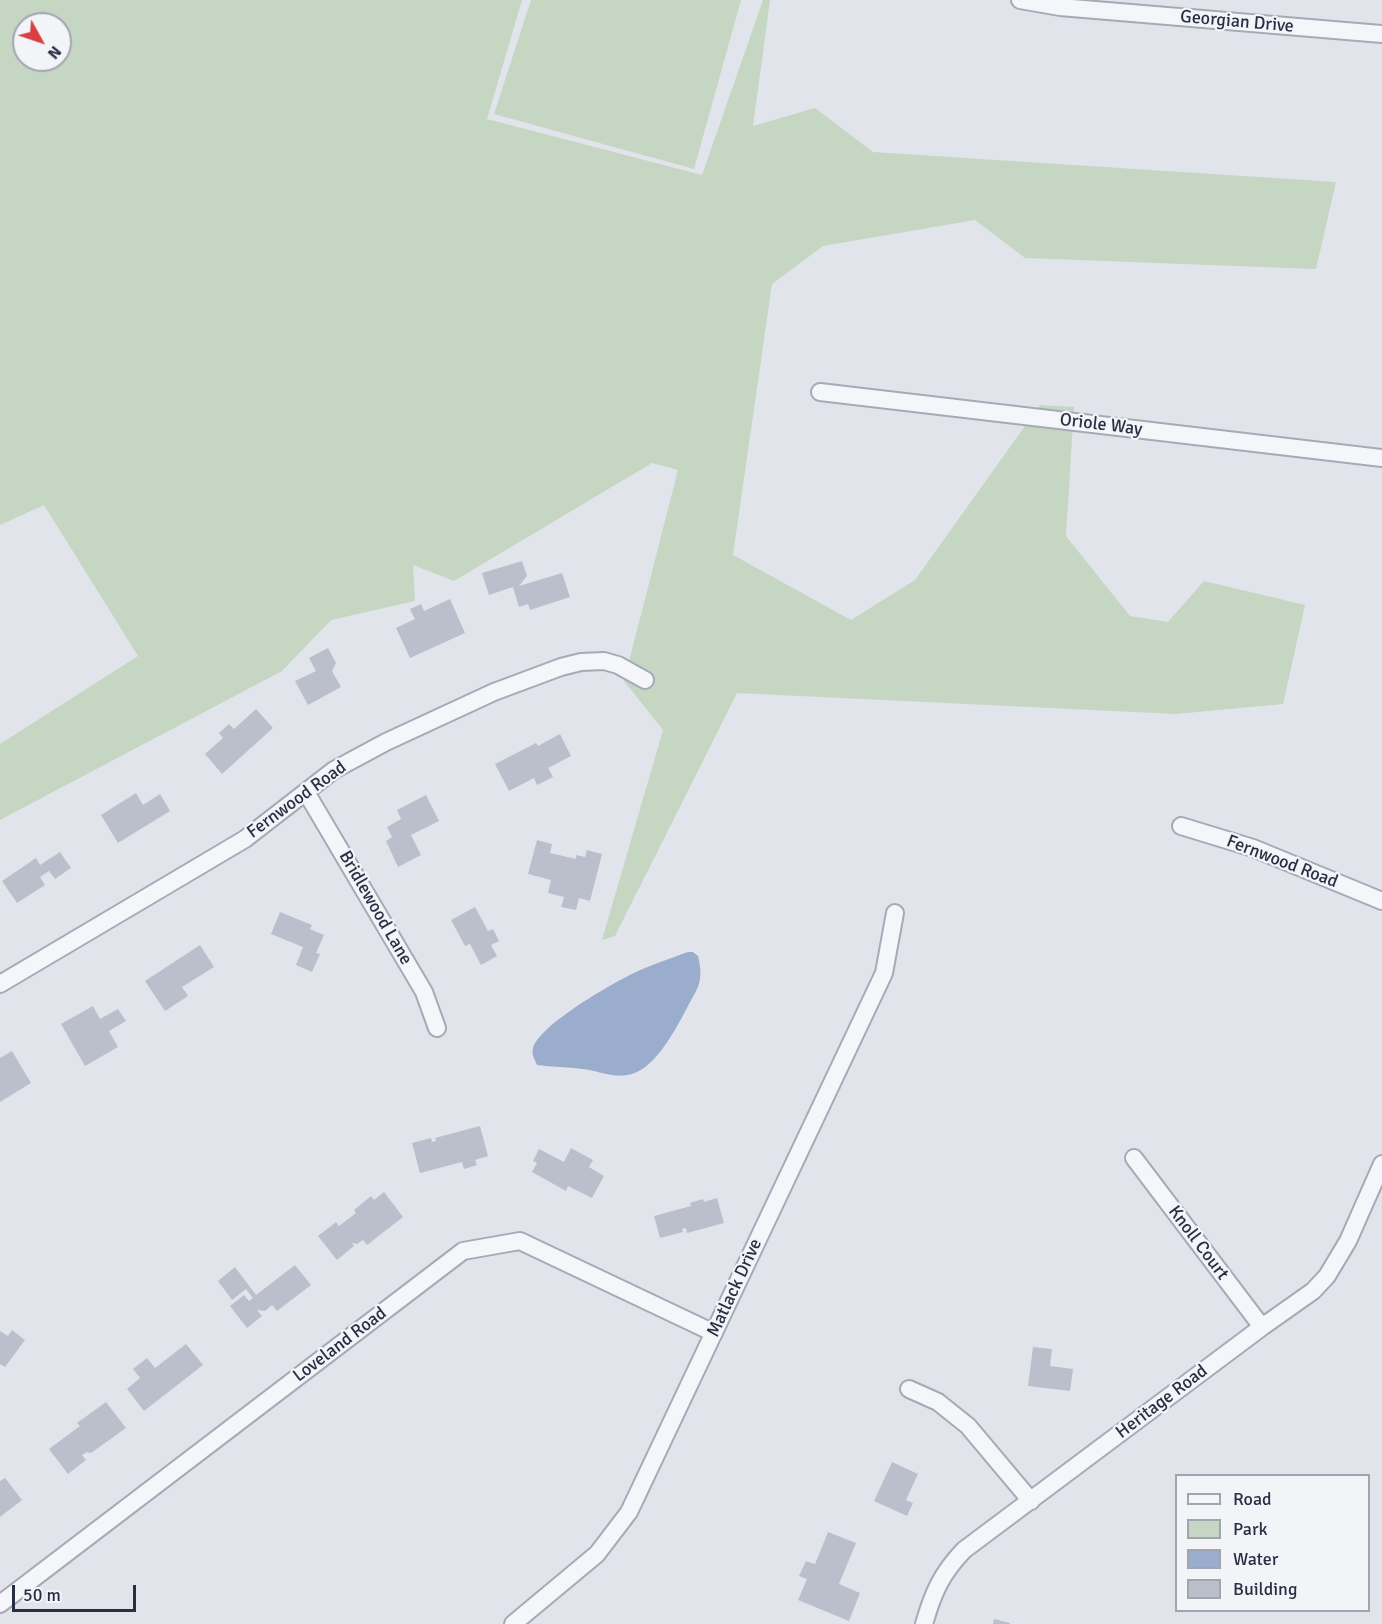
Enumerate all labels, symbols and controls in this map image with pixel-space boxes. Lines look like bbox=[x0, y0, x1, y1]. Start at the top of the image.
street label: Georgian Drive bbox=[1179, 6, 1295, 38]
north arrow bbox=[12, 12, 72, 72]
text: N bbox=[43, 42, 66, 63]
street label: Oriole Way bbox=[1058, 409, 1144, 441]
street label: Fernwood Road bbox=[243, 757, 351, 843]
street label: Fernwood Road bbox=[1223, 831, 1341, 893]
street label: Bridlewood Lane bbox=[334, 847, 416, 969]
street label: Knoll Court bbox=[1163, 1202, 1233, 1284]
street label: Matlack Drive bbox=[703, 1235, 767, 1341]
street label: Loveland Road bbox=[289, 1303, 391, 1387]
street label: Heritage Road bbox=[1112, 1361, 1212, 1443]
legend bbox=[1175, 1474, 1370, 1612]
text: Road bbox=[1233, 1488, 1272, 1510]
text: Park bbox=[1233, 1518, 1268, 1540]
text: Water bbox=[1233, 1548, 1278, 1570]
scale bar bbox=[15, 1573, 140, 1611]
text: Building bbox=[1233, 1578, 1297, 1600]
text: 50 m bbox=[23, 1584, 61, 1606]

